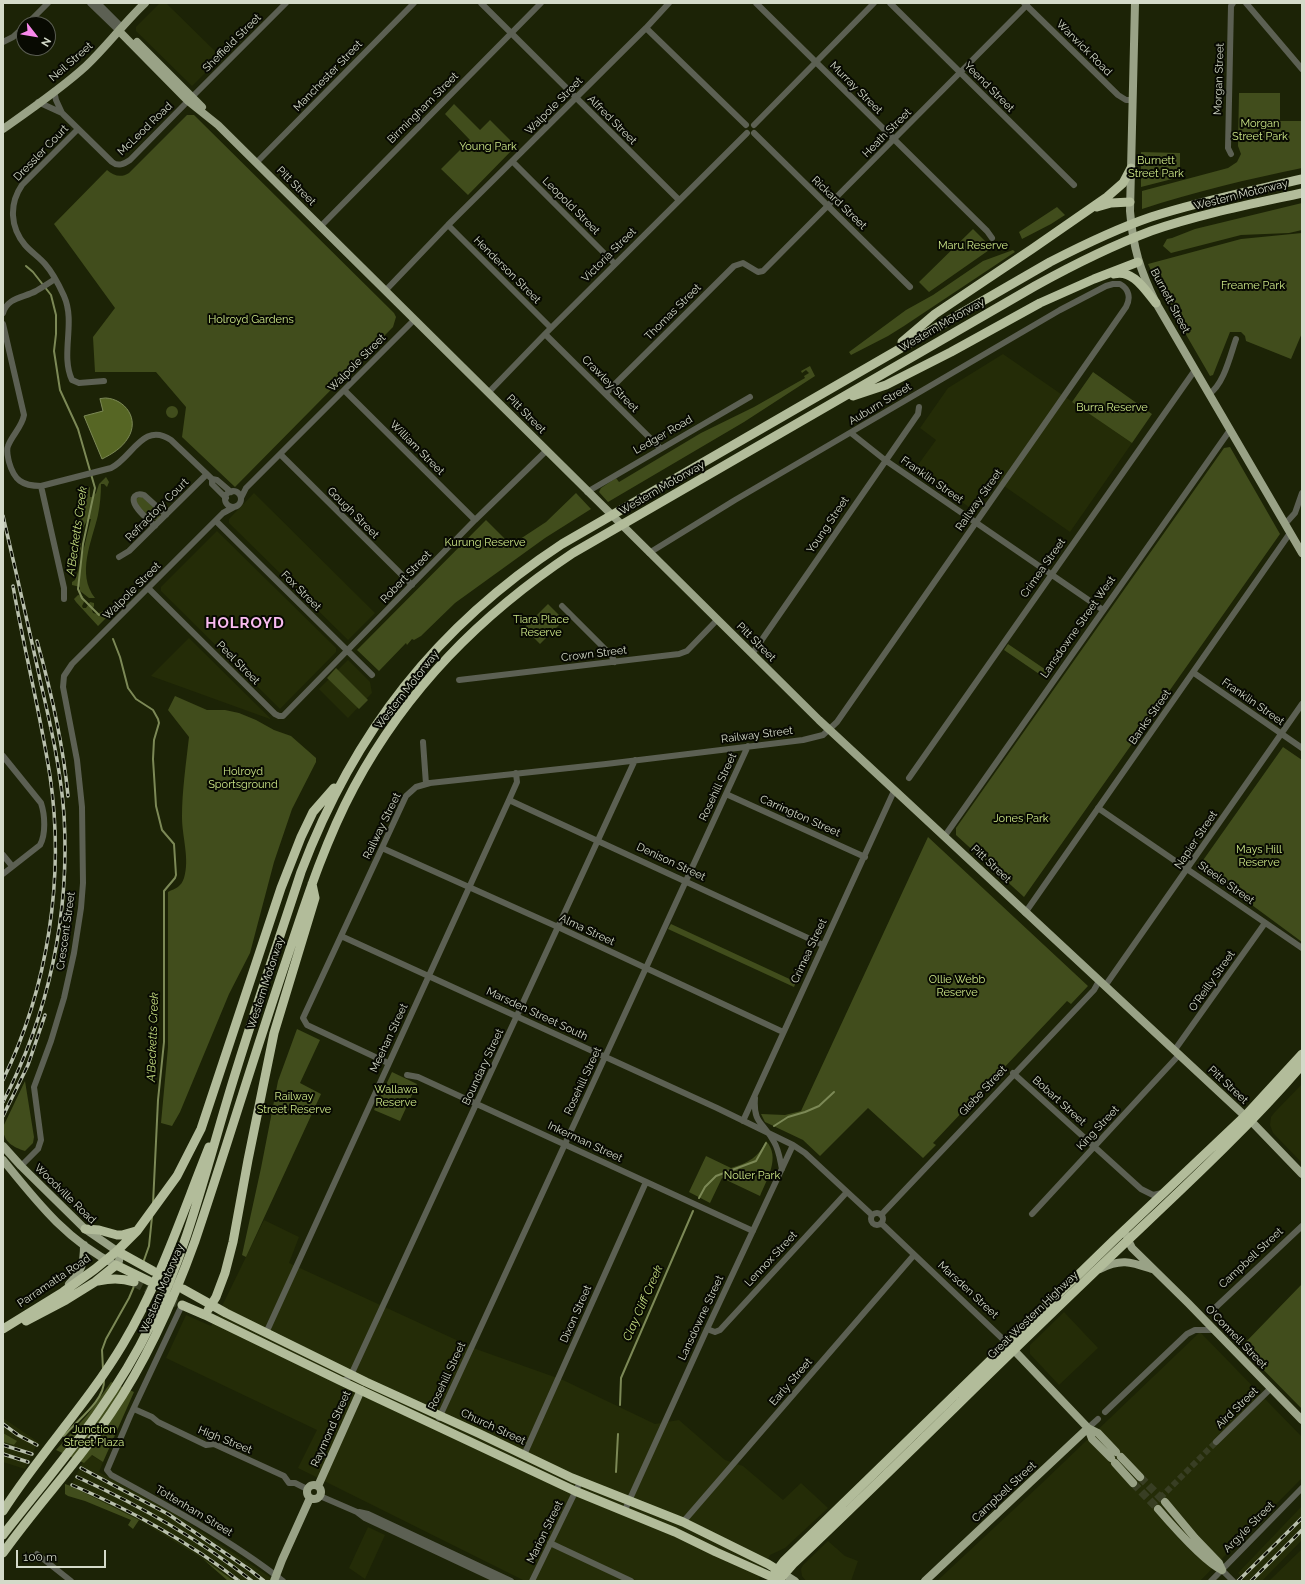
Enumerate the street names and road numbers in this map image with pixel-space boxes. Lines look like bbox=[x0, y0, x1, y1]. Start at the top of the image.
street label: Sheffield Street bbox=[200, 11, 264, 75]
street label: Warwick Road bbox=[1053, 17, 1115, 79]
street label: Manchester Street bbox=[291, 38, 365, 114]
street label: Neil Street bbox=[46, 39, 96, 85]
street label: Morgan Street bbox=[1211, 43, 1227, 115]
street label: Murray Street bbox=[827, 59, 885, 117]
street label: Yeend Street bbox=[961, 59, 1017, 115]
street label: Birmingham Street bbox=[385, 70, 461, 146]
street label: Walpole Street bbox=[522, 74, 586, 138]
street label: Alfred Street bbox=[585, 93, 639, 147]
street label: McLeod Road bbox=[115, 100, 175, 158]
street label: Heath Street bbox=[860, 106, 914, 160]
street label: Dressler Court bbox=[11, 122, 71, 184]
street label: Pitt Street bbox=[274, 164, 318, 208]
street label: Rickard Street bbox=[809, 174, 869, 232]
street label: Leopold Street bbox=[540, 175, 602, 237]
street label: Western Motorway bbox=[1193, 177, 1289, 213]
street label: Victoria Street bbox=[579, 225, 639, 285]
street label: Henderson Street bbox=[471, 234, 543, 306]
street label: Burnett Street bbox=[1147, 266, 1193, 336]
street label: Thomas Street bbox=[642, 281, 704, 343]
street label: Western Motorway bbox=[897, 295, 987, 355]
street label: Walpole Street bbox=[325, 331, 389, 395]
street label: Crawley Street bbox=[579, 353, 641, 415]
street label: Auburn Street bbox=[846, 380, 914, 428]
street label: Pitt Street bbox=[504, 392, 548, 436]
street label: Ledger Road bbox=[631, 413, 695, 457]
street label: William Street bbox=[387, 418, 447, 478]
street label: Franklin Street bbox=[898, 454, 966, 506]
street label: Western Motorway bbox=[617, 458, 707, 518]
street label: Railway Street bbox=[953, 467, 1005, 533]
street label: Refractory Court bbox=[123, 476, 191, 544]
street label: Gough Street bbox=[324, 484, 382, 542]
street label: Young Street bbox=[804, 494, 852, 556]
street label: Crimea Street bbox=[1018, 536, 1068, 600]
street label: Robert Street bbox=[378, 548, 434, 606]
street label: Walpole Street bbox=[100, 559, 164, 623]
street label: Fox Street bbox=[278, 568, 324, 614]
street label: Lansdowne Street West bbox=[1038, 573, 1118, 681]
street label: Pitt Street bbox=[734, 620, 778, 664]
street label: Peel Street bbox=[214, 639, 262, 687]
street label: Crown Street bbox=[560, 643, 628, 665]
street label: Western Motorway bbox=[372, 648, 442, 732]
street label: Franklin Street bbox=[1219, 676, 1287, 728]
street label: Banks Street bbox=[1126, 687, 1174, 747]
street label: Railway Street bbox=[720, 724, 794, 746]
street label: Rosehill Street bbox=[697, 751, 739, 823]
street label: Railway Street bbox=[360, 791, 404, 861]
street label: Carrington Street bbox=[758, 792, 842, 840]
street label: Napier Street bbox=[1172, 808, 1220, 872]
street label: Denison Street bbox=[634, 840, 708, 884]
street label: Pitt Street bbox=[968, 842, 1014, 886]
street label: Steele Street bbox=[1195, 859, 1257, 907]
street label: Crescent Street bbox=[54, 891, 78, 971]
street label: Alma Street bbox=[557, 911, 617, 949]
street label: Crimea Street bbox=[788, 917, 830, 985]
street label: Western Motorway bbox=[245, 935, 287, 1031]
street label: O'Reilly Street bbox=[1186, 948, 1238, 1014]
street label: Marsden Street South bbox=[484, 985, 590, 1043]
street label: Meehan Street bbox=[367, 1001, 411, 1075]
street label: Boundary Street bbox=[460, 1027, 506, 1107]
street label: Rosehill Street bbox=[562, 1045, 604, 1117]
street label: Glebe Street bbox=[956, 1063, 1010, 1119]
street label: Pitt Street bbox=[1205, 1063, 1251, 1107]
street label: Bobart Street bbox=[1030, 1074, 1088, 1128]
street label: King Street bbox=[1074, 1103, 1122, 1153]
street label: Inkerman Street bbox=[546, 1119, 624, 1165]
street label: Woodville Road bbox=[31, 1161, 99, 1227]
street label: Campbell Street bbox=[1216, 1225, 1286, 1291]
street label: Lennox Street bbox=[742, 1229, 800, 1289]
street label: Western Motorway bbox=[137, 1242, 187, 1336]
street label: Parramatta Road bbox=[15, 1252, 93, 1310]
street label: Marsden Street bbox=[935, 1259, 1001, 1321]
street label: Great Western Highway bbox=[985, 1268, 1081, 1362]
street label: Lansdowne Street bbox=[675, 1273, 727, 1363]
street label: Dixon Street bbox=[557, 1283, 595, 1345]
street label: O'Connell Street bbox=[1202, 1303, 1270, 1371]
street label: Rosehill Street bbox=[426, 1340, 468, 1412]
street label: Early Street bbox=[767, 1356, 815, 1408]
street label: Aird Street bbox=[1213, 1385, 1261, 1431]
street label: Raymond Street bbox=[308, 1389, 354, 1469]
street label: Church Street bbox=[459, 1406, 527, 1448]
street label: High Street bbox=[196, 1423, 254, 1457]
street label: Campbell Street bbox=[969, 1459, 1039, 1525]
street label: Tottenham Street bbox=[153, 1483, 235, 1539]
street label: Marion Street bbox=[524, 1499, 566, 1565]
street label: Argyle Street bbox=[1221, 1499, 1277, 1555]

